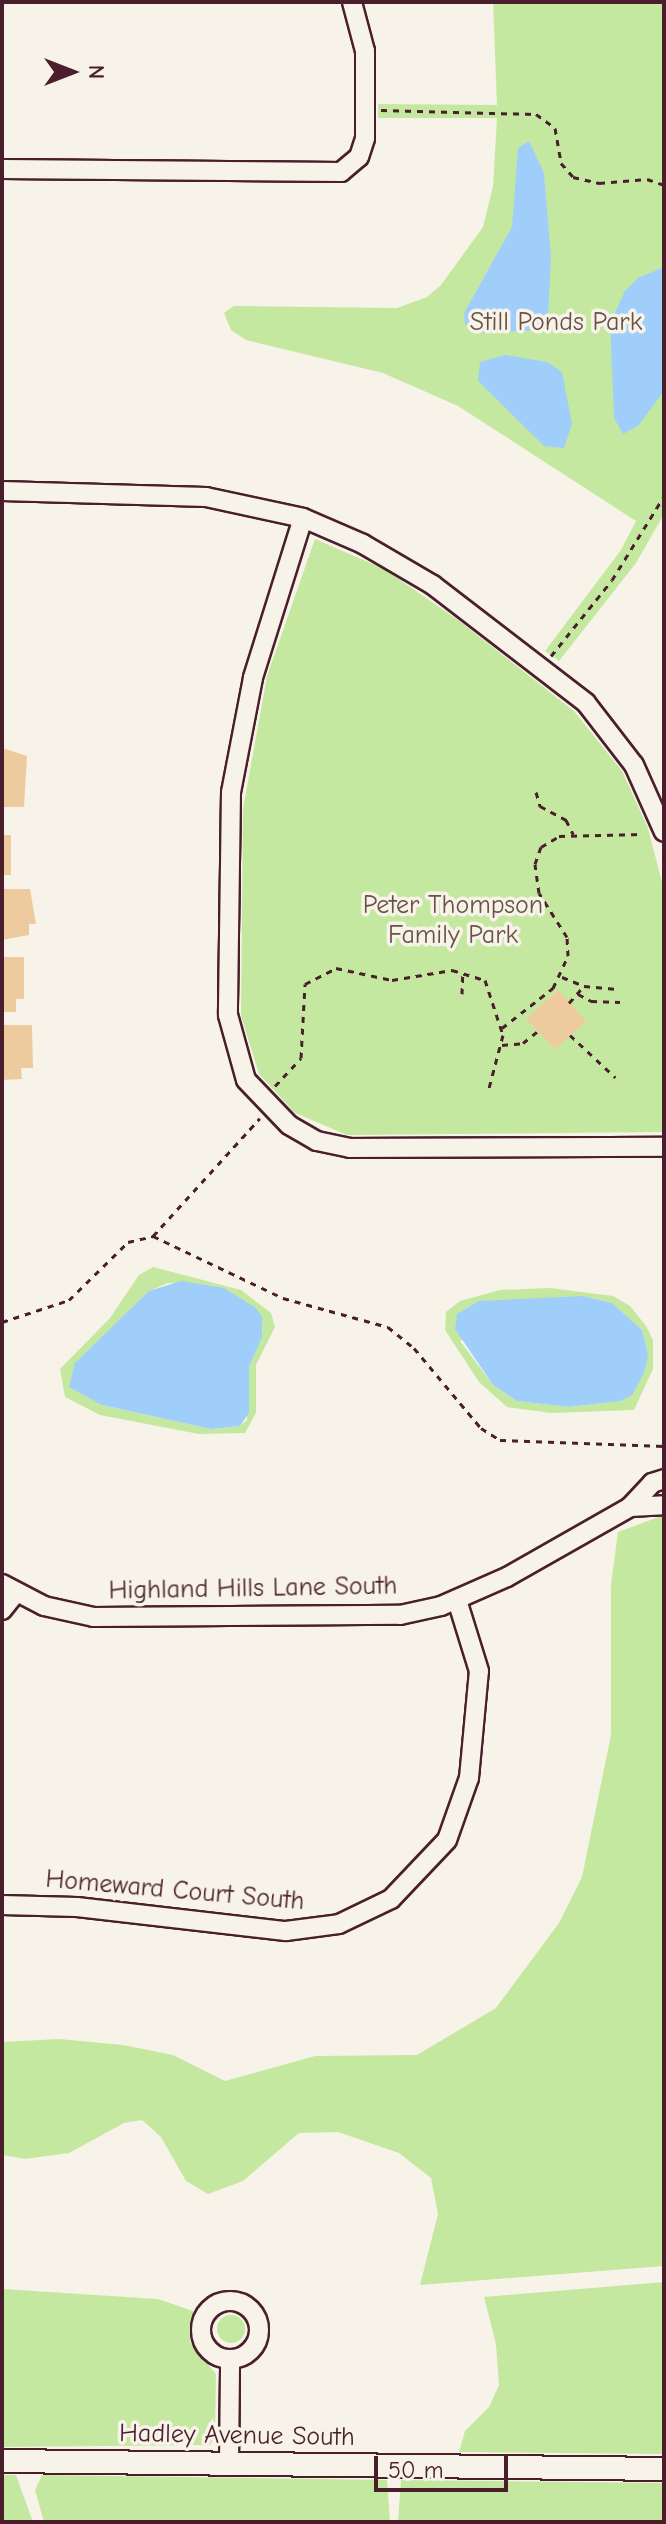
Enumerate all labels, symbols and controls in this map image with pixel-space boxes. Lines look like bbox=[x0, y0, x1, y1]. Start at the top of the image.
north arrow bbox=[32, 32, 112, 112]
text: N bbox=[83, 65, 109, 79]
park label: Still Ponds Park bbox=[470, 307, 642, 339]
park label: Peter Thompson Family Park bbox=[363, 890, 543, 952]
street label: Highland Hills Lane South bbox=[108, 1571, 398, 1607]
street label: Homeward Court South bbox=[44, 1864, 306, 1918]
street label: Hadley Avenue South bbox=[119, 2418, 355, 2454]
scale bar bbox=[378, 2440, 512, 2490]
text: 50 m bbox=[388, 2456, 444, 2484]

